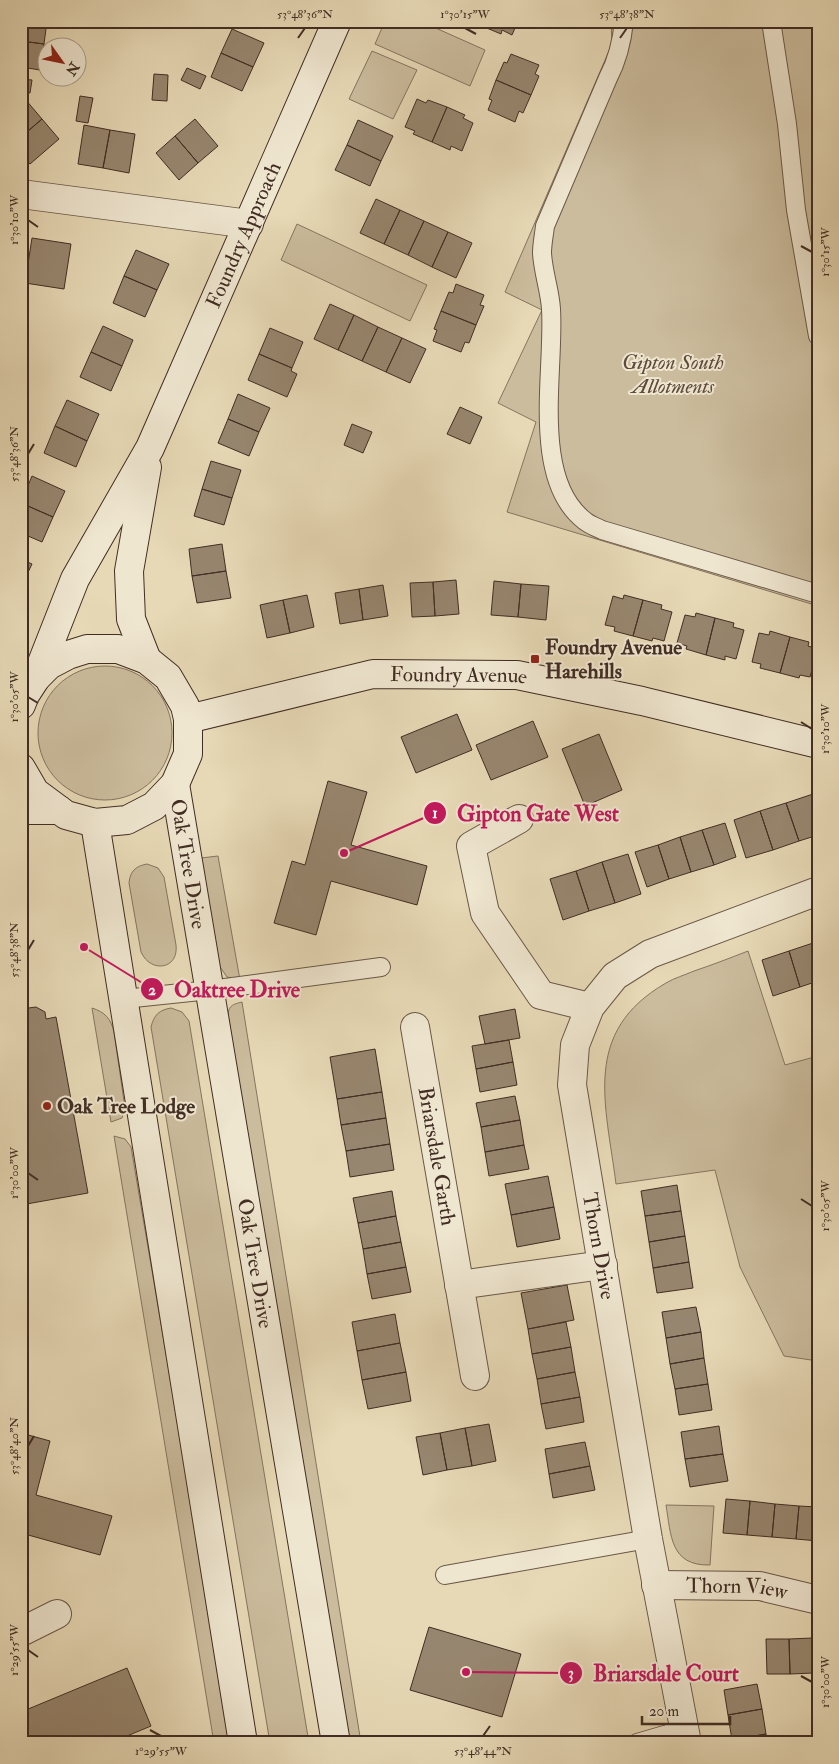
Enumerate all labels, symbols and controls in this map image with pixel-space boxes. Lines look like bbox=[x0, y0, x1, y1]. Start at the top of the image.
text: 53°48'36"N bbox=[277, 7, 333, 22]
text: 1°30'15"W bbox=[440, 7, 490, 22]
text: 53°48'38"N bbox=[599, 7, 655, 22]
north arrow bbox=[38, 38, 88, 88]
text: N bbox=[62, 58, 84, 79]
street label: Foundry Approach bbox=[200, 158, 288, 312]
text: 1°30'10"W bbox=[7, 194, 22, 245]
text: 1°30'15"W bbox=[818, 227, 833, 277]
park label: Gipton South Allotments bbox=[622, 349, 724, 400]
text: 53°48'36"N bbox=[7, 426, 22, 482]
place label: Foundry Avenue Harehills bbox=[545, 634, 682, 685]
marker: Foundry Avenue Harehills bbox=[529, 653, 541, 665]
street label: Foundry Avenue bbox=[390, 661, 530, 691]
text: 1°30'05"W bbox=[7, 671, 22, 723]
text: 1°30'10"W bbox=[818, 703, 833, 754]
callout: Gipton Gate West bbox=[422, 795, 629, 832]
street label: Oak Tree Drive bbox=[164, 797, 212, 931]
text: Gipton Gate West bbox=[457, 800, 620, 829]
text: 1 bbox=[432, 804, 438, 823]
text: 53°48'38"N bbox=[7, 922, 22, 978]
callout: Oaktree Drive bbox=[139, 971, 310, 1008]
text: Oaktree Drive bbox=[174, 976, 301, 1004]
text: 2 bbox=[148, 981, 156, 1000]
street label: Briarsdale Garth bbox=[412, 1085, 462, 1228]
place label: Oak Tree Lodge bbox=[57, 1093, 195, 1120]
marker: Oak Tree Lodge bbox=[41, 1100, 53, 1112]
text: 1°30'00"W bbox=[7, 1146, 22, 1199]
text: 1°30'05"W bbox=[818, 1180, 833, 1232]
street label: Thorn Drive bbox=[576, 1191, 621, 1302]
street label: Oak Tree Drive bbox=[231, 1196, 279, 1331]
text: 53°48'40"N bbox=[7, 1417, 22, 1475]
street label: Thorn View bbox=[686, 1572, 791, 1606]
text: 1°29'55"W bbox=[7, 1623, 22, 1676]
callout: Briarsdale Court bbox=[558, 1655, 749, 1692]
text: 1°30'00"W bbox=[818, 1655, 833, 1708]
text: Briarsdale Court bbox=[593, 1660, 740, 1688]
text: 3 bbox=[568, 1664, 574, 1683]
scale bar bbox=[642, 1694, 729, 1726]
text: 20 m bbox=[649, 1702, 679, 1721]
text: 1°29'55"W bbox=[135, 1744, 188, 1759]
text: 53°48'44"N bbox=[454, 1744, 512, 1759]

